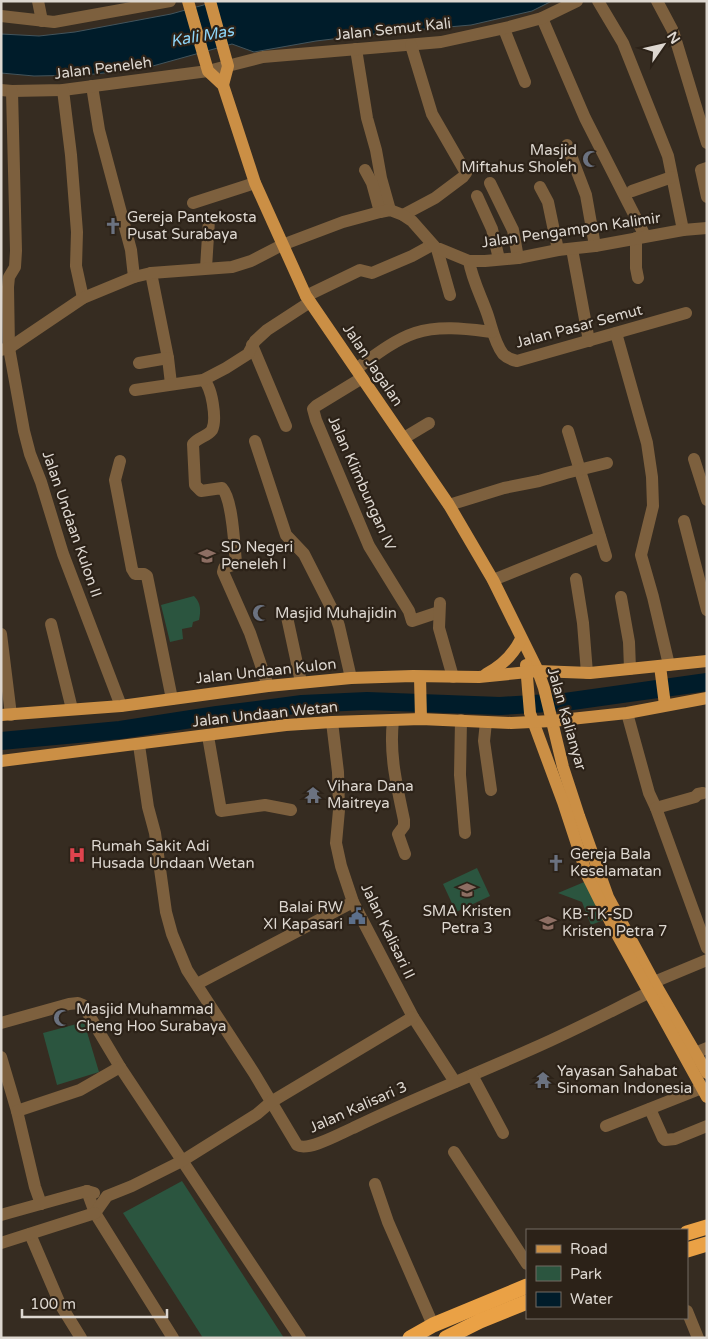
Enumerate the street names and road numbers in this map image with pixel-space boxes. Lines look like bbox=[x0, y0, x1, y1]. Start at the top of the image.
street label: Jalan Semut Kali bbox=[334, 14, 452, 44]
street label: Jalan Peneleh bbox=[53, 53, 153, 83]
street label: Jalan Pengampon Kalimir bbox=[480, 208, 662, 251]
street label: Jalan Pasar Semut bbox=[514, 300, 645, 352]
street label: Jalan Jagalan bbox=[339, 320, 407, 410]
street label: Jalan Klimbungan IV bbox=[324, 413, 400, 554]
street label: Jalan Undaan Kulon II bbox=[38, 448, 106, 600]
street label: Jalan Undaan Kulon bbox=[195, 655, 337, 687]
street label: Jalan Kalianyar bbox=[544, 665, 590, 773]
street label: Jalan Undaan Wetan bbox=[191, 697, 339, 731]
street label: Jalan Kalisari II bbox=[357, 880, 419, 982]
street label: Jalan Kalisari 3 bbox=[306, 1077, 410, 1137]

